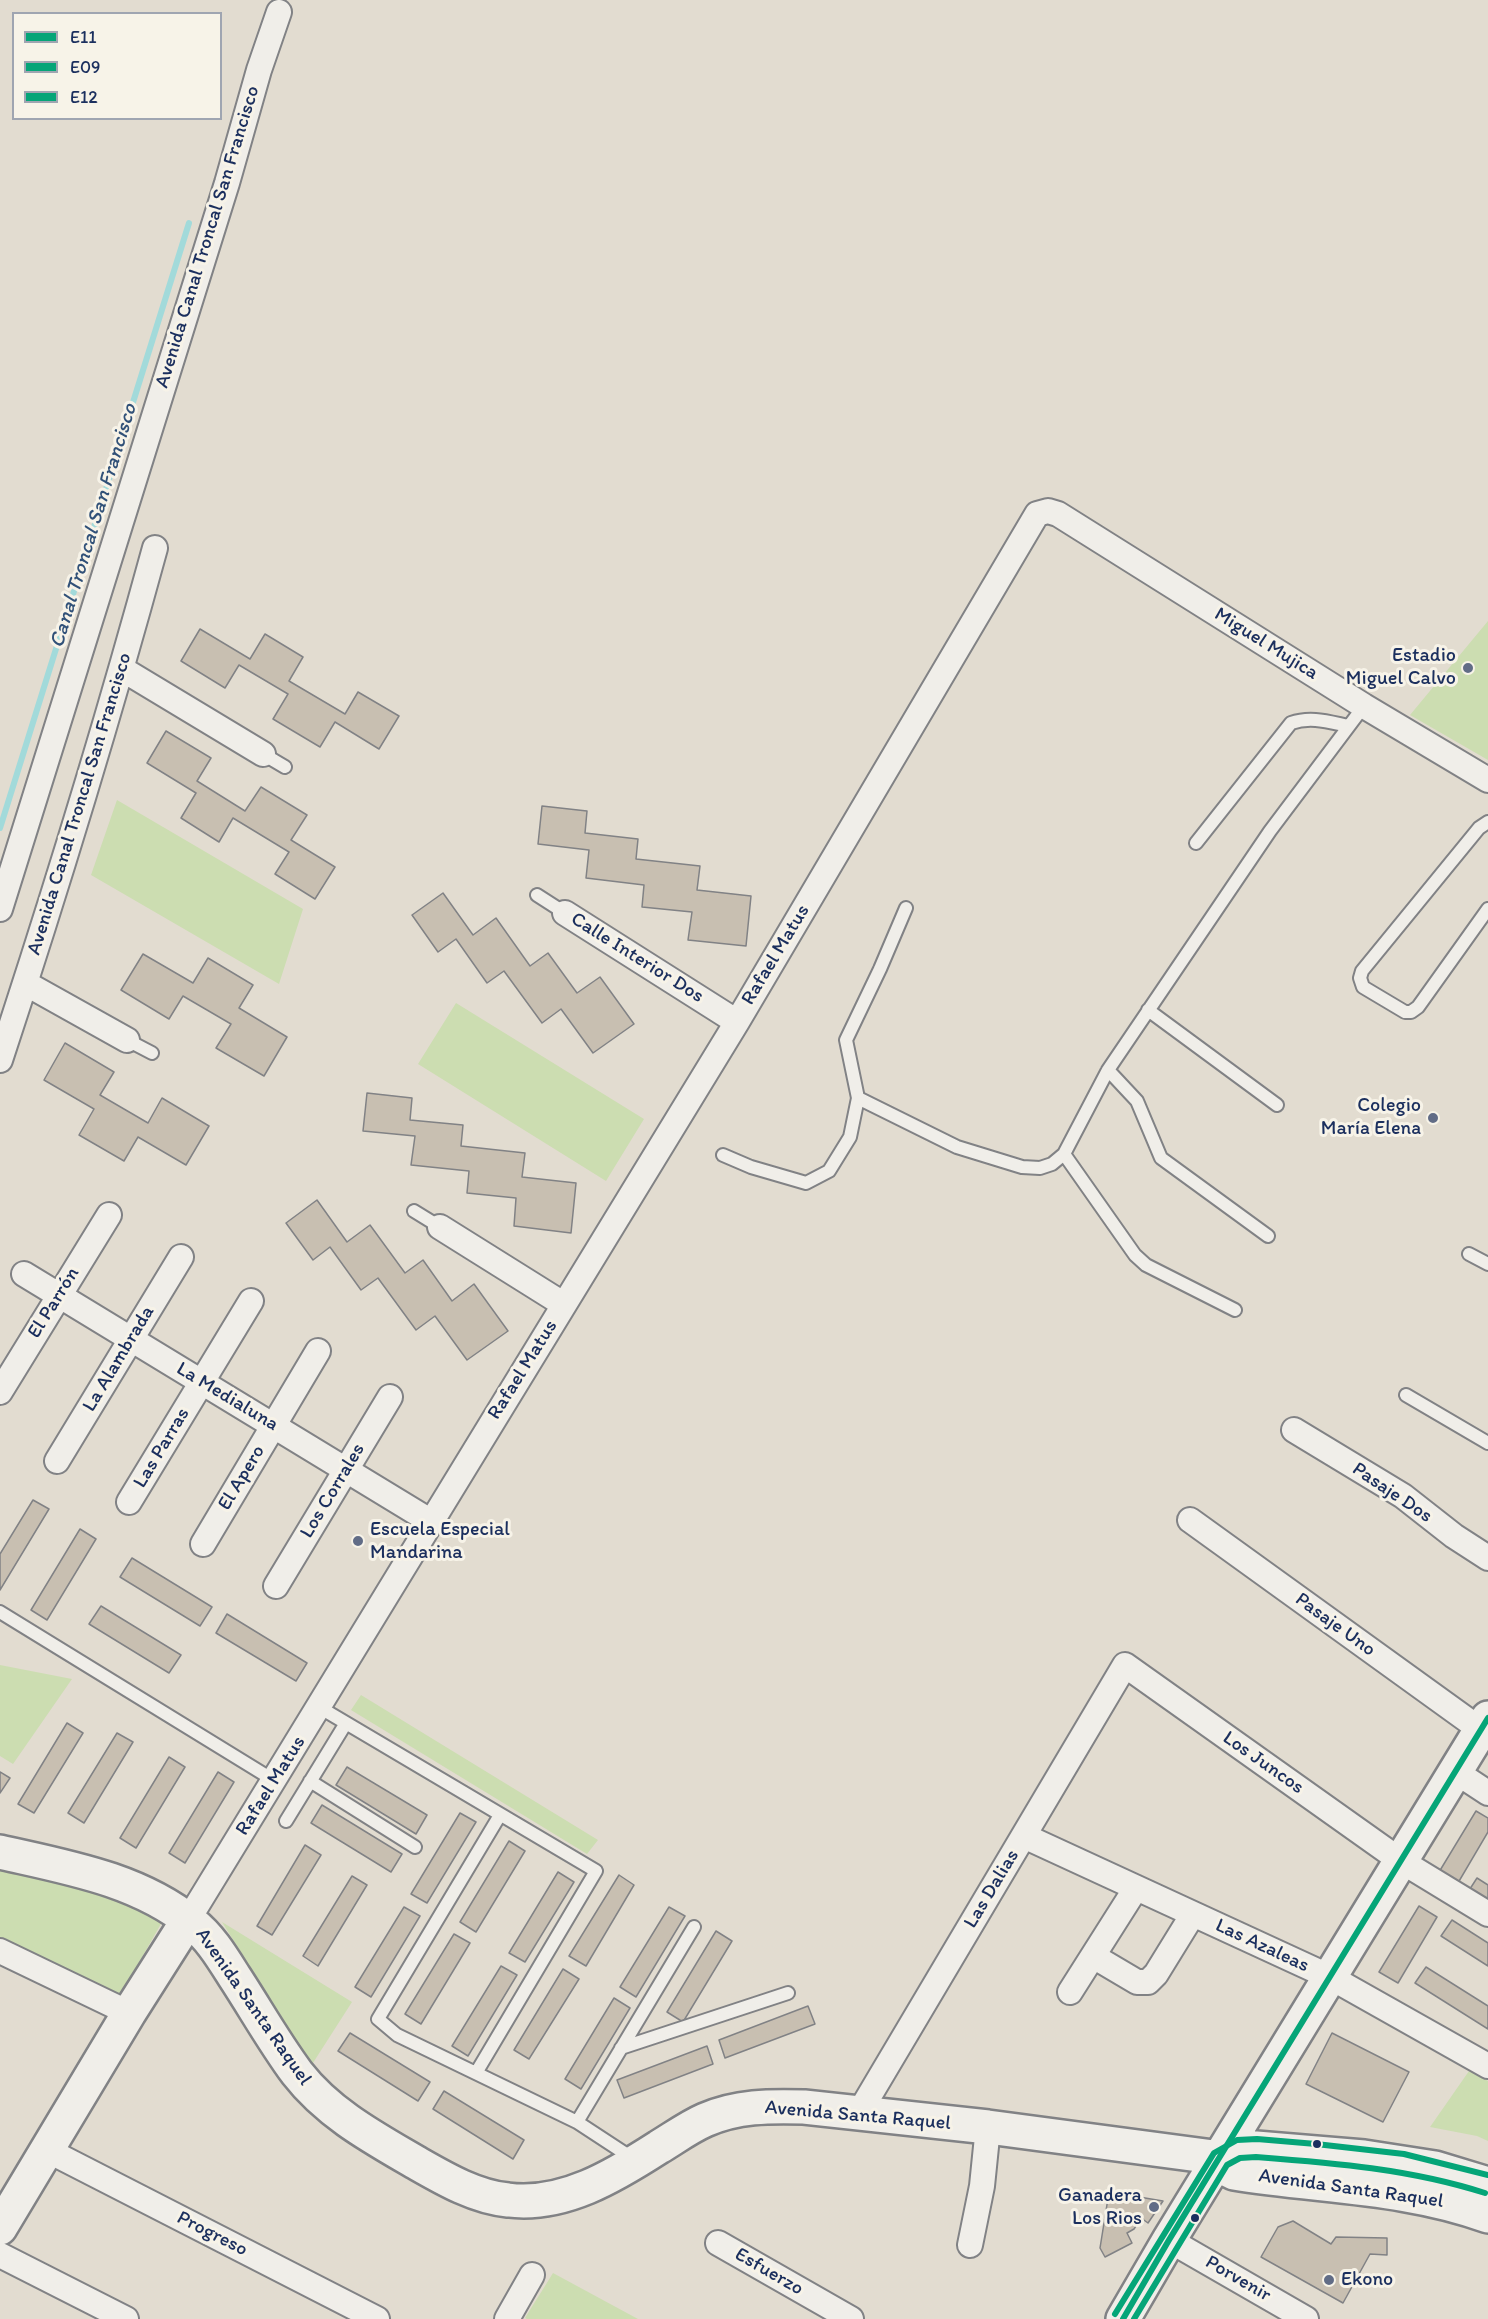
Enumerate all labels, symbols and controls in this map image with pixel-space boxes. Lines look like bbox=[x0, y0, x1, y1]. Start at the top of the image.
legend bbox=[12, 12, 222, 120]
text: E11 bbox=[70, 26, 97, 48]
text: E09 bbox=[70, 56, 100, 78]
street label: Avenida Canal Troncal San Francisco bbox=[151, 83, 265, 391]
text: E12 bbox=[70, 86, 98, 108]
water label: Canal Troncal San Francisco bbox=[45, 401, 143, 651]
street label: Miguel Mujica bbox=[1210, 603, 1322, 685]
place label: Estadio Miguel Calvo bbox=[1346, 644, 1456, 691]
street label: Avenida Canal Troncal San Francisco bbox=[23, 650, 137, 958]
marker: Estadio Miguel Calvo bbox=[1461, 661, 1475, 675]
street label: Rafael Matus bbox=[737, 900, 815, 1010]
street label: Calle Interior Dos bbox=[566, 907, 708, 1009]
place label: Colegio María Elena bbox=[1321, 1094, 1421, 1141]
marker: Colegio María Elena bbox=[1426, 1111, 1440, 1125]
street label: El Parrón bbox=[23, 1263, 85, 1343]
street label: La Alambrada bbox=[78, 1302, 160, 1416]
street label: Rafael Matus bbox=[483, 1316, 563, 1424]
street label: La Medialuna bbox=[172, 1357, 282, 1437]
street label: Las Parras bbox=[129, 1403, 195, 1493]
street label: Los Corrales bbox=[295, 1439, 371, 1543]
street label: El Apero bbox=[213, 1441, 271, 1515]
street label: Pasaje Dos bbox=[1347, 1457, 1437, 1529]
place label: Escuela Especial Mandarina bbox=[370, 1518, 510, 1565]
marker: Escuela Especial Mandarina bbox=[351, 1534, 365, 1548]
street label: Pasaje Uno bbox=[1290, 1588, 1380, 1662]
street label: Los Juncos bbox=[1218, 1726, 1308, 1800]
street label: Rafael Matus bbox=[231, 1732, 311, 1840]
street label: Las Dalias bbox=[959, 1845, 1025, 1933]
street label: Las Azaleas bbox=[1211, 1914, 1313, 1978]
street label: Avenida Santa Raquel bbox=[190, 1924, 316, 2090]
street label: Avenida Santa Raquel bbox=[764, 2096, 952, 2136]
unlabelled marker bbox=[1311, 2138, 1323, 2150]
street label: Avenida Santa Raquel bbox=[1257, 2164, 1445, 2214]
place label: Ganadera Los Rios bbox=[1058, 2184, 1142, 2231]
marker: Ganadera Los Rios bbox=[1147, 2200, 1161, 2214]
street label: Progreso bbox=[173, 2206, 251, 2262]
unlabelled marker bbox=[1189, 2212, 1201, 2224]
street label: Esfuerzo bbox=[730, 2243, 808, 2301]
street label: Porvenir bbox=[1201, 2251, 1275, 2307]
place label: Ekono bbox=[1341, 2268, 1393, 2292]
marker: Ekono bbox=[1322, 2273, 1336, 2287]

